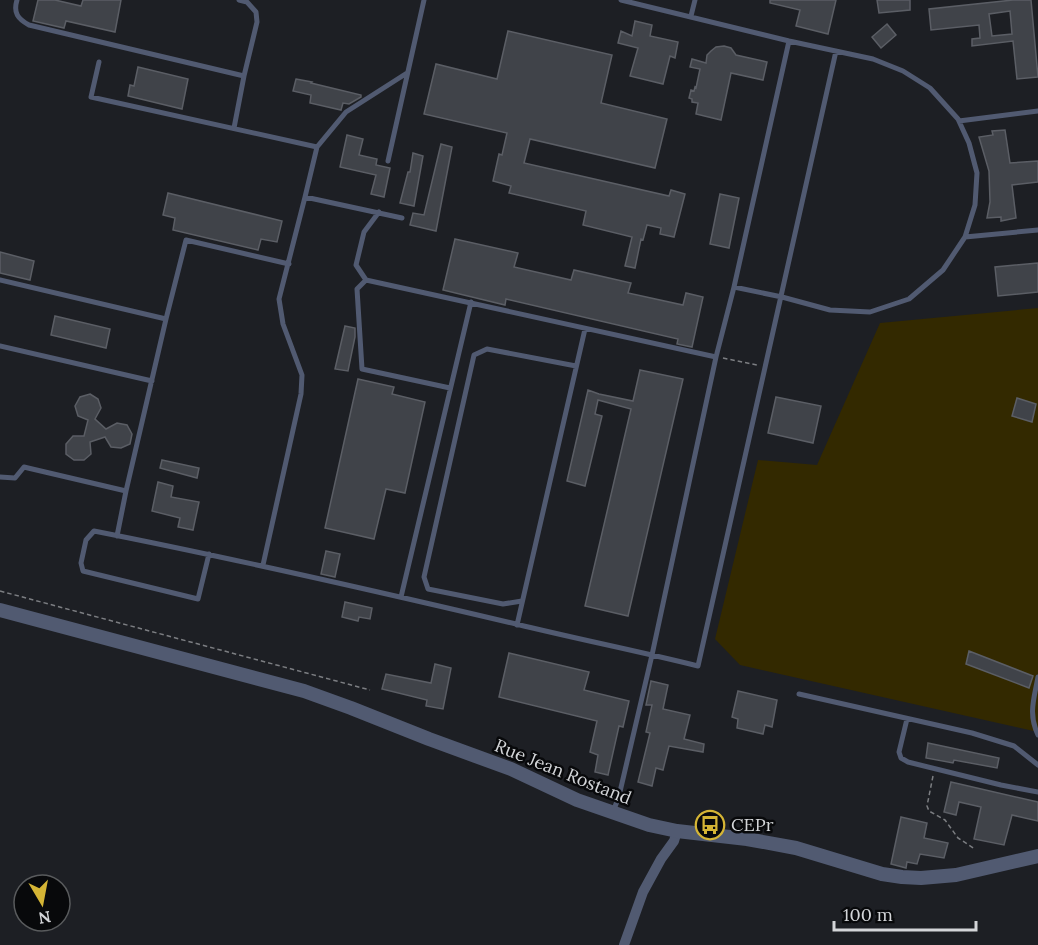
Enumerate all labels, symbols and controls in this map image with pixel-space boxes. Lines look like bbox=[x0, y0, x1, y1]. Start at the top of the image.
street label: Rue Jean Rostand bbox=[491, 734, 635, 810]
bus stop icon: CEPr bbox=[694, 809, 726, 841]
place label: CEPr bbox=[731, 813, 774, 836]
north arrow bbox=[12, 873, 72, 933]
scale bar bbox=[834, 894, 976, 932]
text: 100 m bbox=[843, 903, 893, 926]
text: N bbox=[37, 907, 52, 929]

